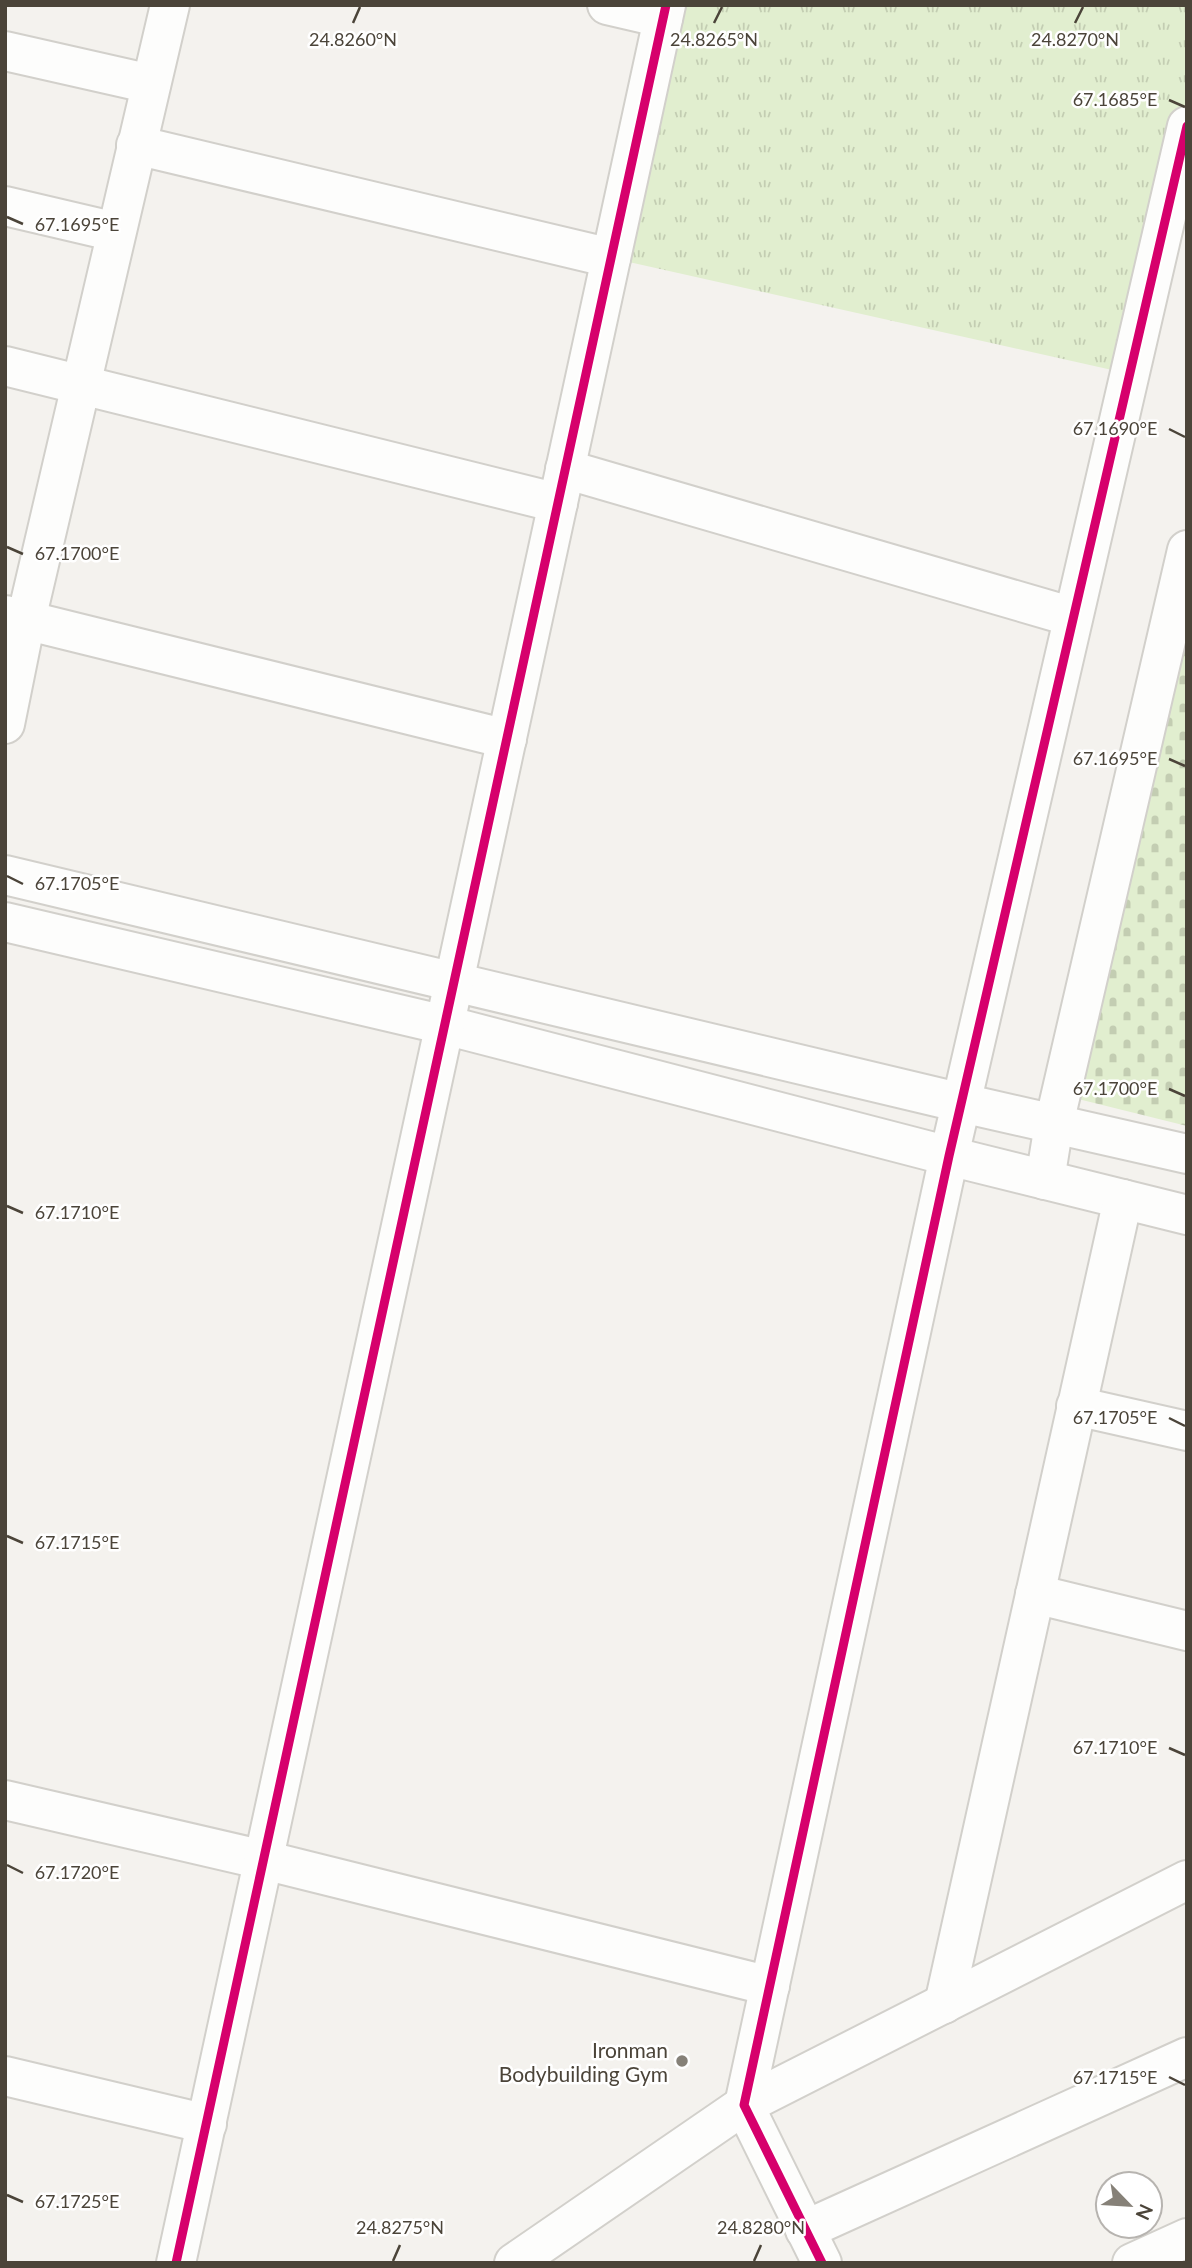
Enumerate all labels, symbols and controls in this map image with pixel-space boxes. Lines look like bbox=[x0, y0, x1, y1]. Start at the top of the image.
text: 24.8260°N bbox=[309, 28, 397, 50]
text: 24.8265°N bbox=[670, 28, 758, 50]
text: 24.8270°N bbox=[1031, 28, 1119, 50]
text: 67.1685°E bbox=[1073, 88, 1157, 110]
text: 67.1695°E bbox=[35, 213, 119, 235]
text: 67.1690°E bbox=[1073, 417, 1157, 439]
text: 67.1700°E bbox=[35, 542, 119, 564]
text: 67.1695°E bbox=[1073, 747, 1157, 769]
text: 67.1705°E bbox=[35, 872, 119, 894]
text: 67.1700°E bbox=[1073, 1077, 1157, 1099]
text: 67.1710°E bbox=[35, 1201, 119, 1223]
text: 67.1705°E bbox=[1073, 1406, 1157, 1428]
text: 67.1715°E bbox=[35, 1531, 119, 1553]
text: 67.1710°E bbox=[1073, 1736, 1157, 1758]
text: 67.1720°E bbox=[35, 1861, 119, 1883]
place label: Ironman Bodybuilding Gym bbox=[499, 2037, 668, 2086]
marker: Ironman Bodybuilding Gym bbox=[674, 2053, 690, 2069]
text: 67.1715°E bbox=[1073, 2066, 1157, 2088]
north arrow bbox=[1094, 2170, 1164, 2240]
text: 67.1725°E bbox=[35, 2190, 119, 2212]
text: N bbox=[1131, 2201, 1158, 2224]
text: 24.8275°N bbox=[356, 2216, 444, 2238]
text: 24.8280°N bbox=[717, 2216, 805, 2238]

